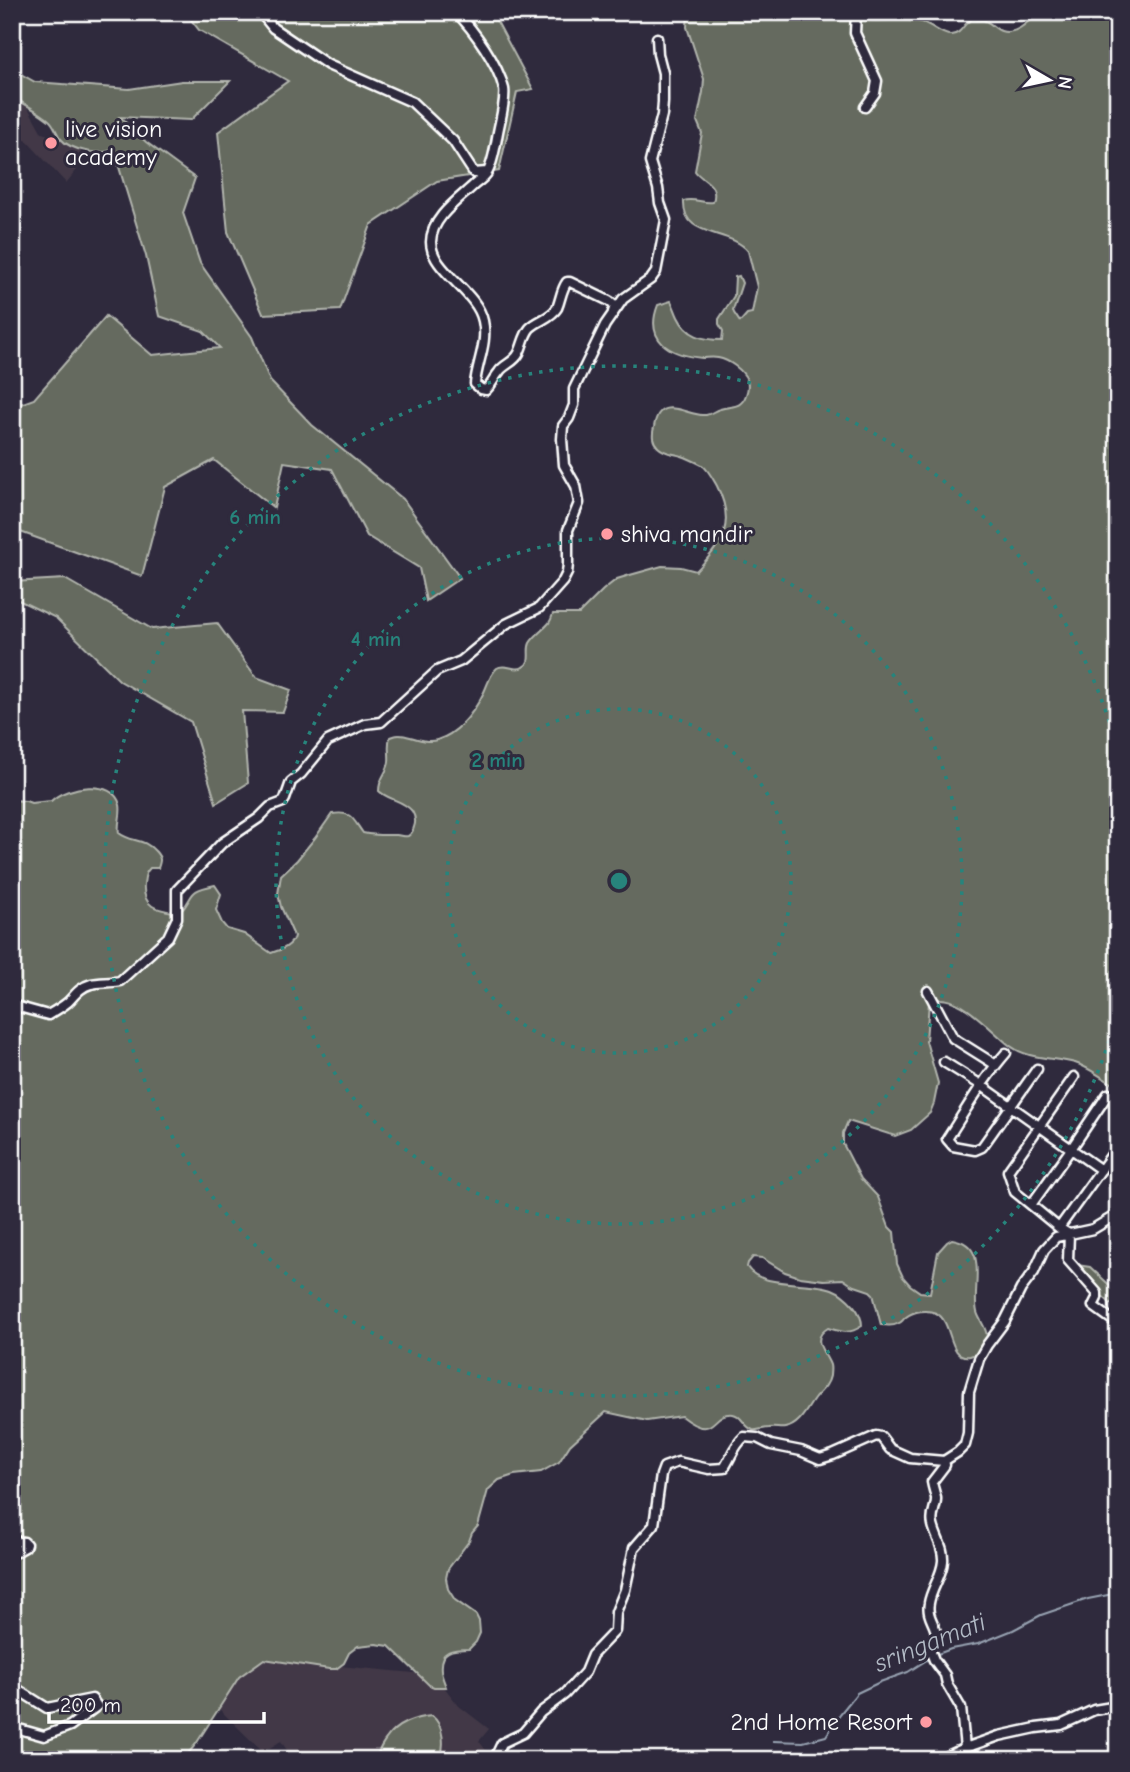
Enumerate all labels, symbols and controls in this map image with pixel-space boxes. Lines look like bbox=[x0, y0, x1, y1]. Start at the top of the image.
north arrow bbox=[1014, 46, 1084, 116]
text: N bbox=[1053, 75, 1077, 90]
place label: live vision academy bbox=[65, 115, 162, 171]
marker: live vision academy bbox=[43, 135, 59, 151]
text: 6 min bbox=[229, 505, 281, 529]
place label: shiva mandir bbox=[621, 520, 753, 548]
marker: shiva mandir bbox=[599, 526, 615, 542]
text: 4 min bbox=[351, 627, 401, 651]
text: 2 min bbox=[471, 748, 523, 772]
centre of rings bbox=[607, 869, 631, 893]
water label: sringamati bbox=[869, 1607, 991, 1679]
scale bar bbox=[49, 1681, 264, 1725]
text: 200 m bbox=[60, 1693, 121, 1717]
place label: 2nd Home Resort bbox=[730, 1708, 913, 1736]
marker: 2nd Home Resort bbox=[918, 1714, 934, 1730]

